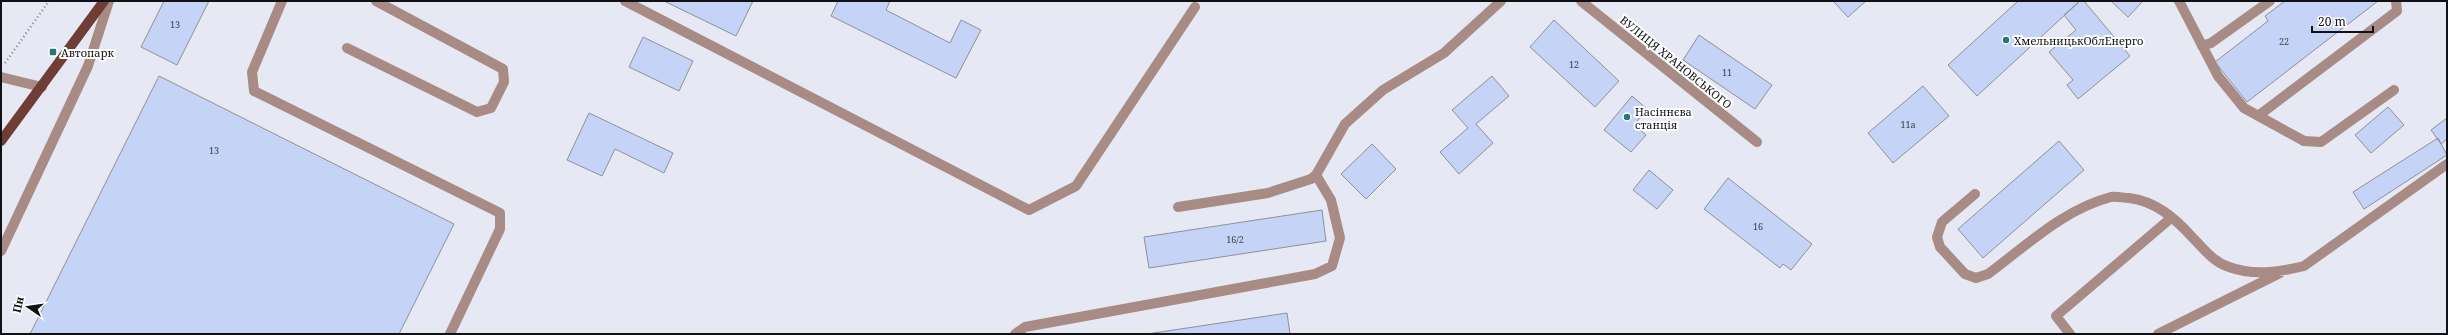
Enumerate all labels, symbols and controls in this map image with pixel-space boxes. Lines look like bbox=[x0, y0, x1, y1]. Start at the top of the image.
scale bar bbox=[2312, 8, 2373, 34]
street label: ВУЛИЦЯ ХРАНОВСЬКОГО bbox=[1617, 12, 1735, 112]
text: 20 m bbox=[2318, 13, 2346, 30]
house number: 13 bbox=[170, 18, 180, 31]
place label: ХмельницькОблЕнерго bbox=[2014, 33, 2143, 48]
marker: ХмельницькОблЕнерго bbox=[2001, 35, 2011, 45]
house number: 22 bbox=[2279, 35, 2289, 48]
place label: Автопарк bbox=[61, 45, 115, 60]
marker: Автопарк bbox=[48, 47, 58, 57]
house number: 12 bbox=[1569, 58, 1579, 71]
house number: 11 bbox=[1722, 66, 1732, 79]
place label: Насіннєва станція bbox=[1635, 104, 1692, 132]
marker: Насіннєва станція bbox=[1622, 112, 1632, 122]
house number: 11а bbox=[1900, 118, 1916, 131]
house number: 13 bbox=[209, 144, 219, 157]
house number: 16 bbox=[1753, 220, 1763, 233]
house number: 16/2 bbox=[1226, 233, 1244, 246]
north arrow bbox=[8, 287, 48, 327]
text: Пн bbox=[9, 294, 27, 314]

